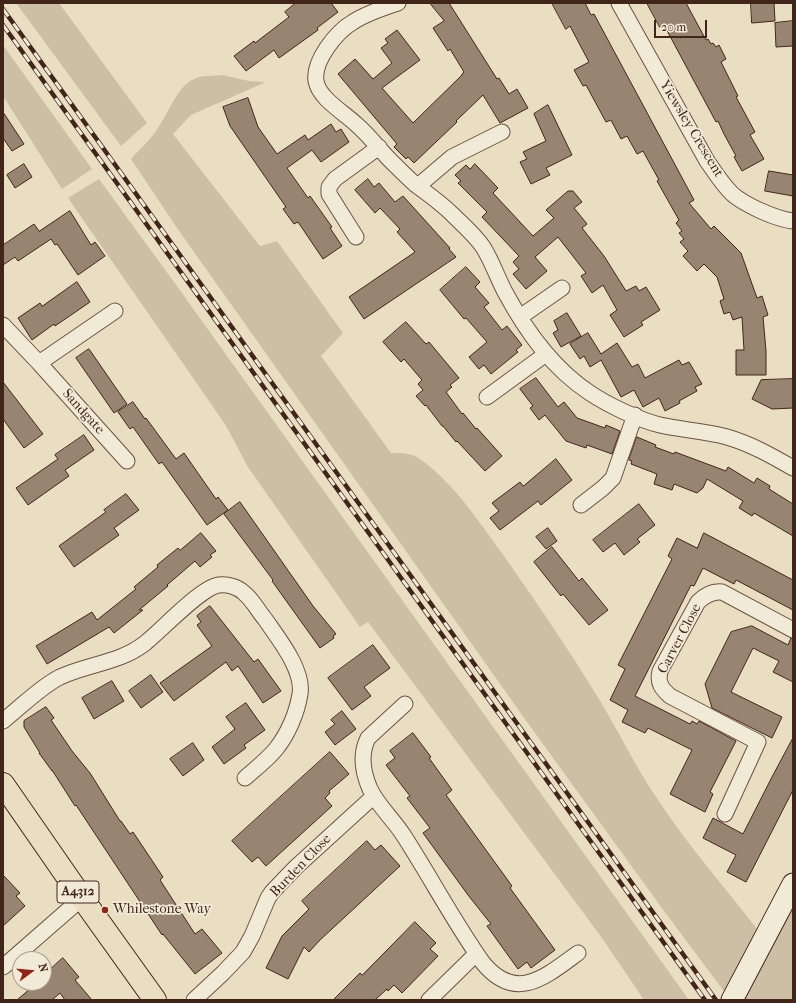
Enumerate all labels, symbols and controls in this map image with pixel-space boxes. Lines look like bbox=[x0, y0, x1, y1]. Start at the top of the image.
scale bar bbox=[656, 12, 709, 38]
text: 20 m bbox=[661, 20, 686, 34]
street label: Yiewsley Crescent bbox=[655, 77, 727, 181]
street label: Sandgate bbox=[58, 386, 108, 438]
street label: Carver Close bbox=[655, 601, 705, 677]
street label: Burden Close bbox=[267, 831, 335, 901]
road number: A4312 bbox=[57, 881, 99, 903]
place label: Whilestone Way bbox=[113, 902, 211, 918]
marker: Whilestone Way bbox=[100, 905, 110, 915]
north arrow bbox=[12, 951, 52, 991]
text: N bbox=[36, 962, 50, 974]

